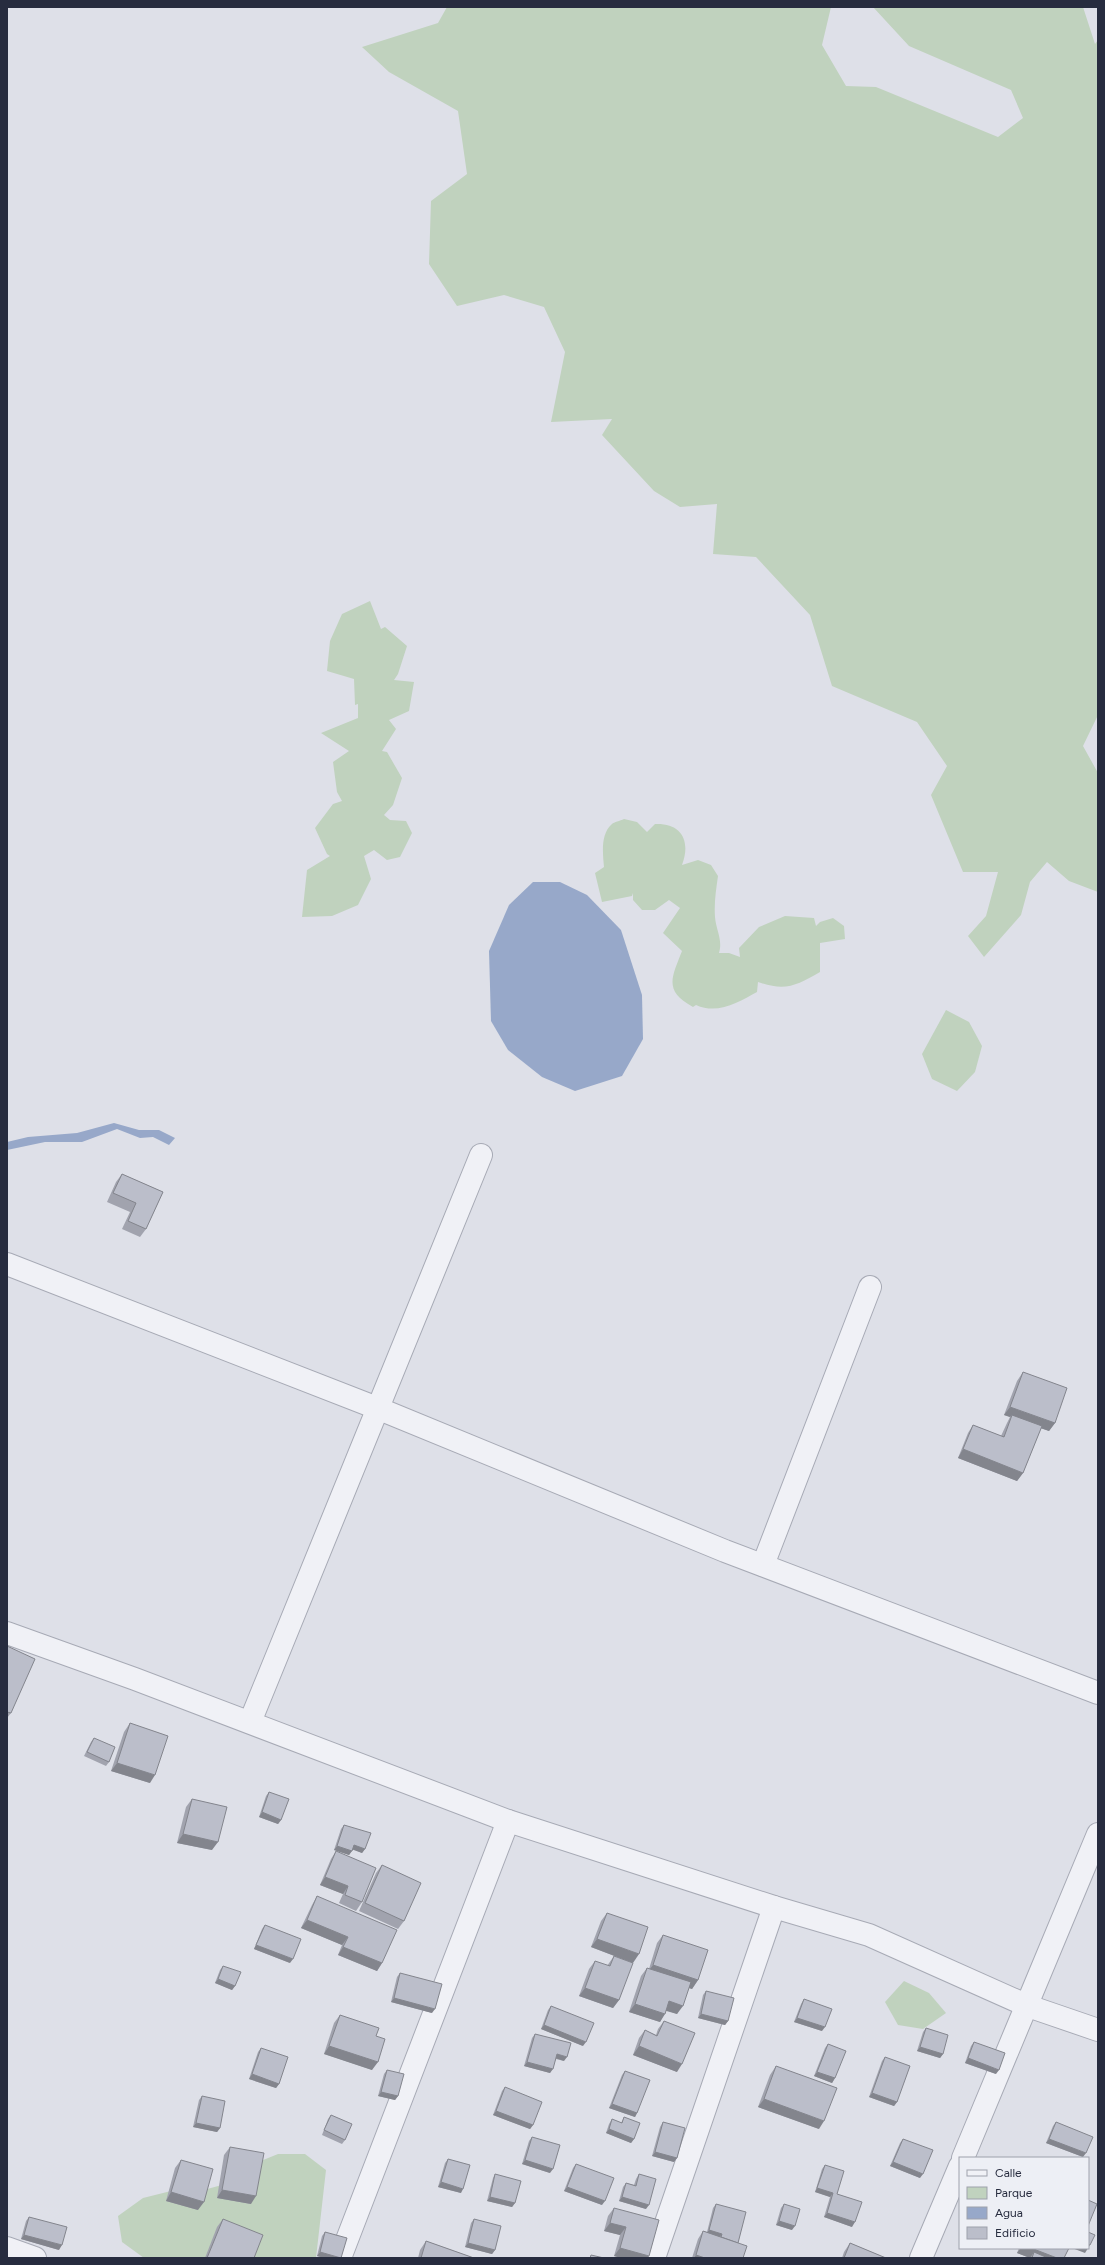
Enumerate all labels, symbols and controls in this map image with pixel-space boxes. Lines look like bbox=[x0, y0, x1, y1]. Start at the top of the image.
legend bbox=[959, 2157, 1089, 2249]
text: Calle bbox=[995, 2166, 1022, 2180]
text: Parque bbox=[995, 2186, 1033, 2200]
text: Agua bbox=[995, 2206, 1023, 2220]
text: Edificio bbox=[995, 2226, 1035, 2240]

